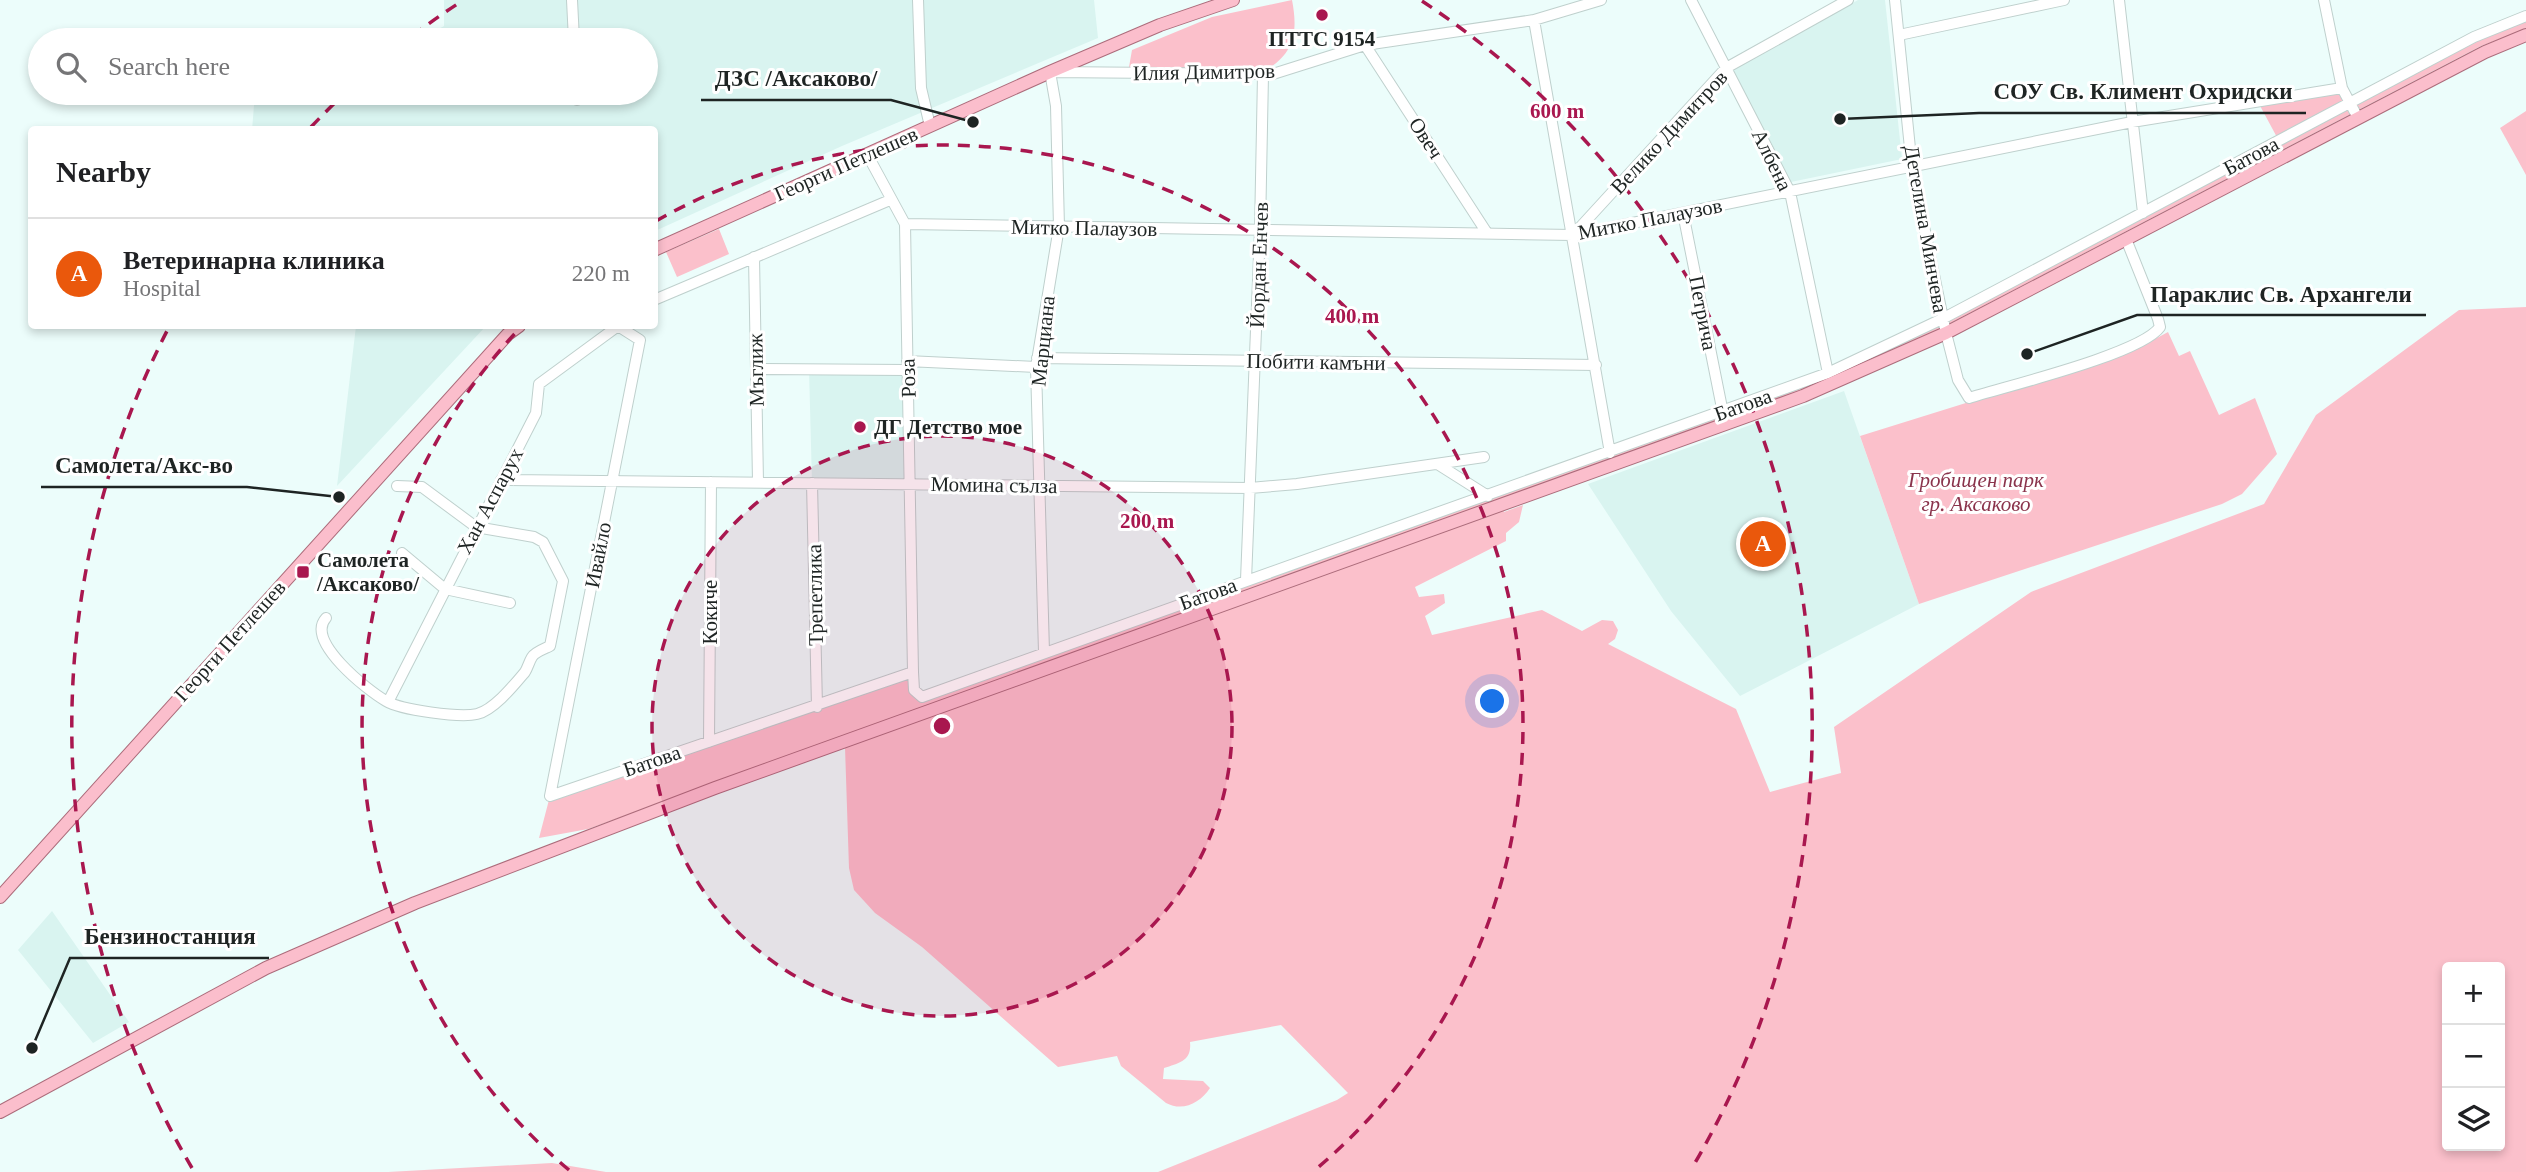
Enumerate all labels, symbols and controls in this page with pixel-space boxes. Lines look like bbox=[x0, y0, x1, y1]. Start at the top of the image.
marker: ПТТС 9154 bbox=[1314, 7, 1330, 23]
place label: ПТТС 9154 bbox=[1269, 27, 1376, 51]
search box bbox=[28, 28, 658, 105]
icon: search bbox=[52, 48, 90, 86]
text: Search here bbox=[108, 52, 230, 81]
callout: ДЗС /Аксаково/ bbox=[701, 56, 891, 100]
street label: Илия Димитров bbox=[1133, 59, 1275, 85]
street label: Велико Димитров bbox=[1606, 65, 1733, 199]
text: ДЗС /Аксаково/ bbox=[715, 66, 878, 91]
callout: СОУ Св. Климент Охридски bbox=[1979, 69, 2306, 113]
text: СОУ Св. Климент Охридски bbox=[1993, 79, 2293, 104]
text: 600 m bbox=[1530, 99, 1585, 123]
street label: Овеч bbox=[1404, 113, 1448, 163]
street label: Георги Петлешев bbox=[771, 122, 921, 206]
street label: Албена bbox=[1747, 125, 1798, 195]
street label: Батова bbox=[2219, 131, 2283, 180]
street label: Детелина Минчева bbox=[1899, 143, 1953, 315]
text: Nearby bbox=[56, 155, 151, 188]
street label: Митко Палаузов bbox=[1576, 193, 1724, 245]
street label: Йордан Енчев bbox=[1245, 201, 1273, 329]
street label: Митко Палаузов bbox=[1011, 215, 1158, 241]
text: Ветеринарна клиника bbox=[123, 246, 385, 275]
text: A bbox=[71, 261, 87, 286]
text: 220 m bbox=[572, 261, 630, 286]
callout: Параклис Св. Архангели bbox=[2137, 271, 2426, 315]
street label: Петрича bbox=[1684, 274, 1722, 353]
text: Hospital bbox=[123, 276, 201, 301]
text: Параклис Св. Архангели bbox=[2150, 282, 2412, 307]
street label: Марциана bbox=[1026, 294, 1060, 387]
text: 400 m bbox=[1325, 304, 1380, 328]
street label: Мъглиж bbox=[743, 333, 769, 407]
street label: Побити камъни bbox=[1246, 349, 1386, 375]
street label: Роза bbox=[895, 357, 921, 398]
street label: Батова bbox=[1711, 383, 1776, 426]
place label: ДГ Детство мое bbox=[874, 415, 1022, 439]
marker: ДГ Детство мое bbox=[852, 419, 868, 435]
callout: Самолета/Акс-во bbox=[41, 443, 247, 487]
street label: Хан Аспарух bbox=[452, 443, 528, 558]
text: Самолета/Акс-во bbox=[55, 453, 233, 478]
park label: Гробищен парк гр. Аксаково bbox=[1907, 468, 2044, 516]
street label: Момина сълза bbox=[930, 472, 1058, 498]
text: 200 m bbox=[1120, 509, 1175, 533]
pin: A bbox=[1740, 518, 1786, 570]
street label: Ивайло bbox=[580, 520, 616, 590]
street label: Трепетлика bbox=[802, 543, 828, 646]
place label: Самолета /Аксаково/ bbox=[316, 548, 420, 596]
marker: Самолета /Аксаково/ bbox=[295, 564, 311, 580]
street label: Батова bbox=[1176, 572, 1241, 615]
street label: Георги Петлешев bbox=[169, 576, 291, 706]
street label: Кокиче bbox=[698, 580, 722, 644]
your location bbox=[1475, 684, 1509, 718]
centre of rings bbox=[930, 714, 954, 738]
street label: Батова bbox=[620, 740, 685, 782]
callout: Бензиностанция bbox=[70, 914, 269, 958]
text: Бензиностанция bbox=[84, 924, 256, 949]
map controls bbox=[2442, 962, 2505, 1151]
button: + bbox=[2442, 962, 2505, 1025]
button: − bbox=[2442, 1025, 2505, 1088]
button: layers bbox=[2442, 1088, 2505, 1151]

